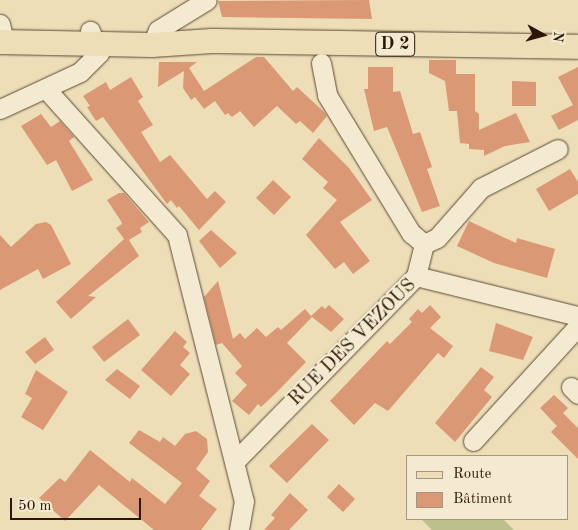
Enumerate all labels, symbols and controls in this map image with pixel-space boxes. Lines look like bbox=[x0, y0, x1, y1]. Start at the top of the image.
north arrow bbox=[518, 10, 568, 60]
road number: D 2 bbox=[375, 29, 415, 60]
text: N bbox=[550, 31, 565, 43]
street label: RUE DES VEZOUS bbox=[285, 275, 421, 411]
legend bbox=[406, 455, 568, 520]
text: Route bbox=[453, 467, 491, 482]
scale bar bbox=[12, 488, 144, 520]
text: Bâtiment bbox=[453, 492, 512, 507]
text: 50 m bbox=[18, 499, 52, 514]

